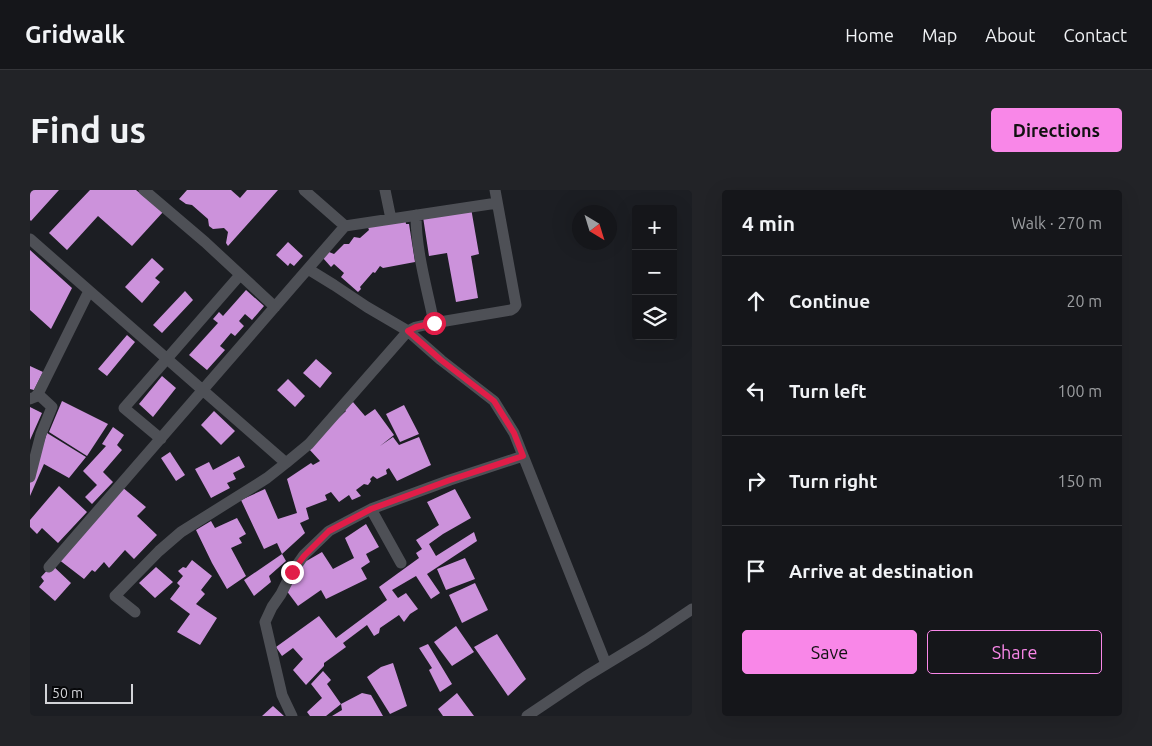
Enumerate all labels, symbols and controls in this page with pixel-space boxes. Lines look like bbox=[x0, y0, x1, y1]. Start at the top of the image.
text: Gridwalk bbox=[25, 21, 125, 48]
text: Home bbox=[845, 25, 894, 45]
text: Map bbox=[922, 25, 957, 45]
text: About bbox=[985, 25, 1035, 45]
text: Contact bbox=[1063, 25, 1127, 45]
button: Directions bbox=[991, 108, 1122, 152]
text: Find us bbox=[30, 110, 146, 150]
north arrow bbox=[572, 205, 617, 250]
map controls bbox=[632, 205, 677, 340]
button: + bbox=[632, 205, 677, 250]
text: 4 min bbox=[742, 211, 795, 235]
text: Walk · 270 m bbox=[1011, 214, 1102, 232]
button: − bbox=[632, 250, 677, 295]
icon: ahead bbox=[742, 287, 770, 315]
text: Continue bbox=[789, 290, 870, 312]
text: 20 m bbox=[1066, 292, 1102, 310]
button: layers bbox=[632, 295, 677, 340]
route start bbox=[423, 312, 446, 335]
icon: left bbox=[742, 377, 770, 405]
text: Turn left bbox=[789, 380, 867, 402]
text: 100 m bbox=[1057, 382, 1102, 400]
icon: right bbox=[742, 467, 770, 495]
text: Turn right bbox=[789, 470, 877, 492]
text: 150 m bbox=[1057, 472, 1102, 490]
icon: arrive bbox=[742, 557, 770, 585]
text: Arrive at destination bbox=[789, 560, 974, 582]
route end bbox=[281, 561, 304, 584]
button: Save bbox=[742, 630, 917, 674]
button: Share bbox=[927, 630, 1102, 674]
scale bar bbox=[45, 681, 132, 704]
text: 50 m bbox=[52, 685, 83, 701]

